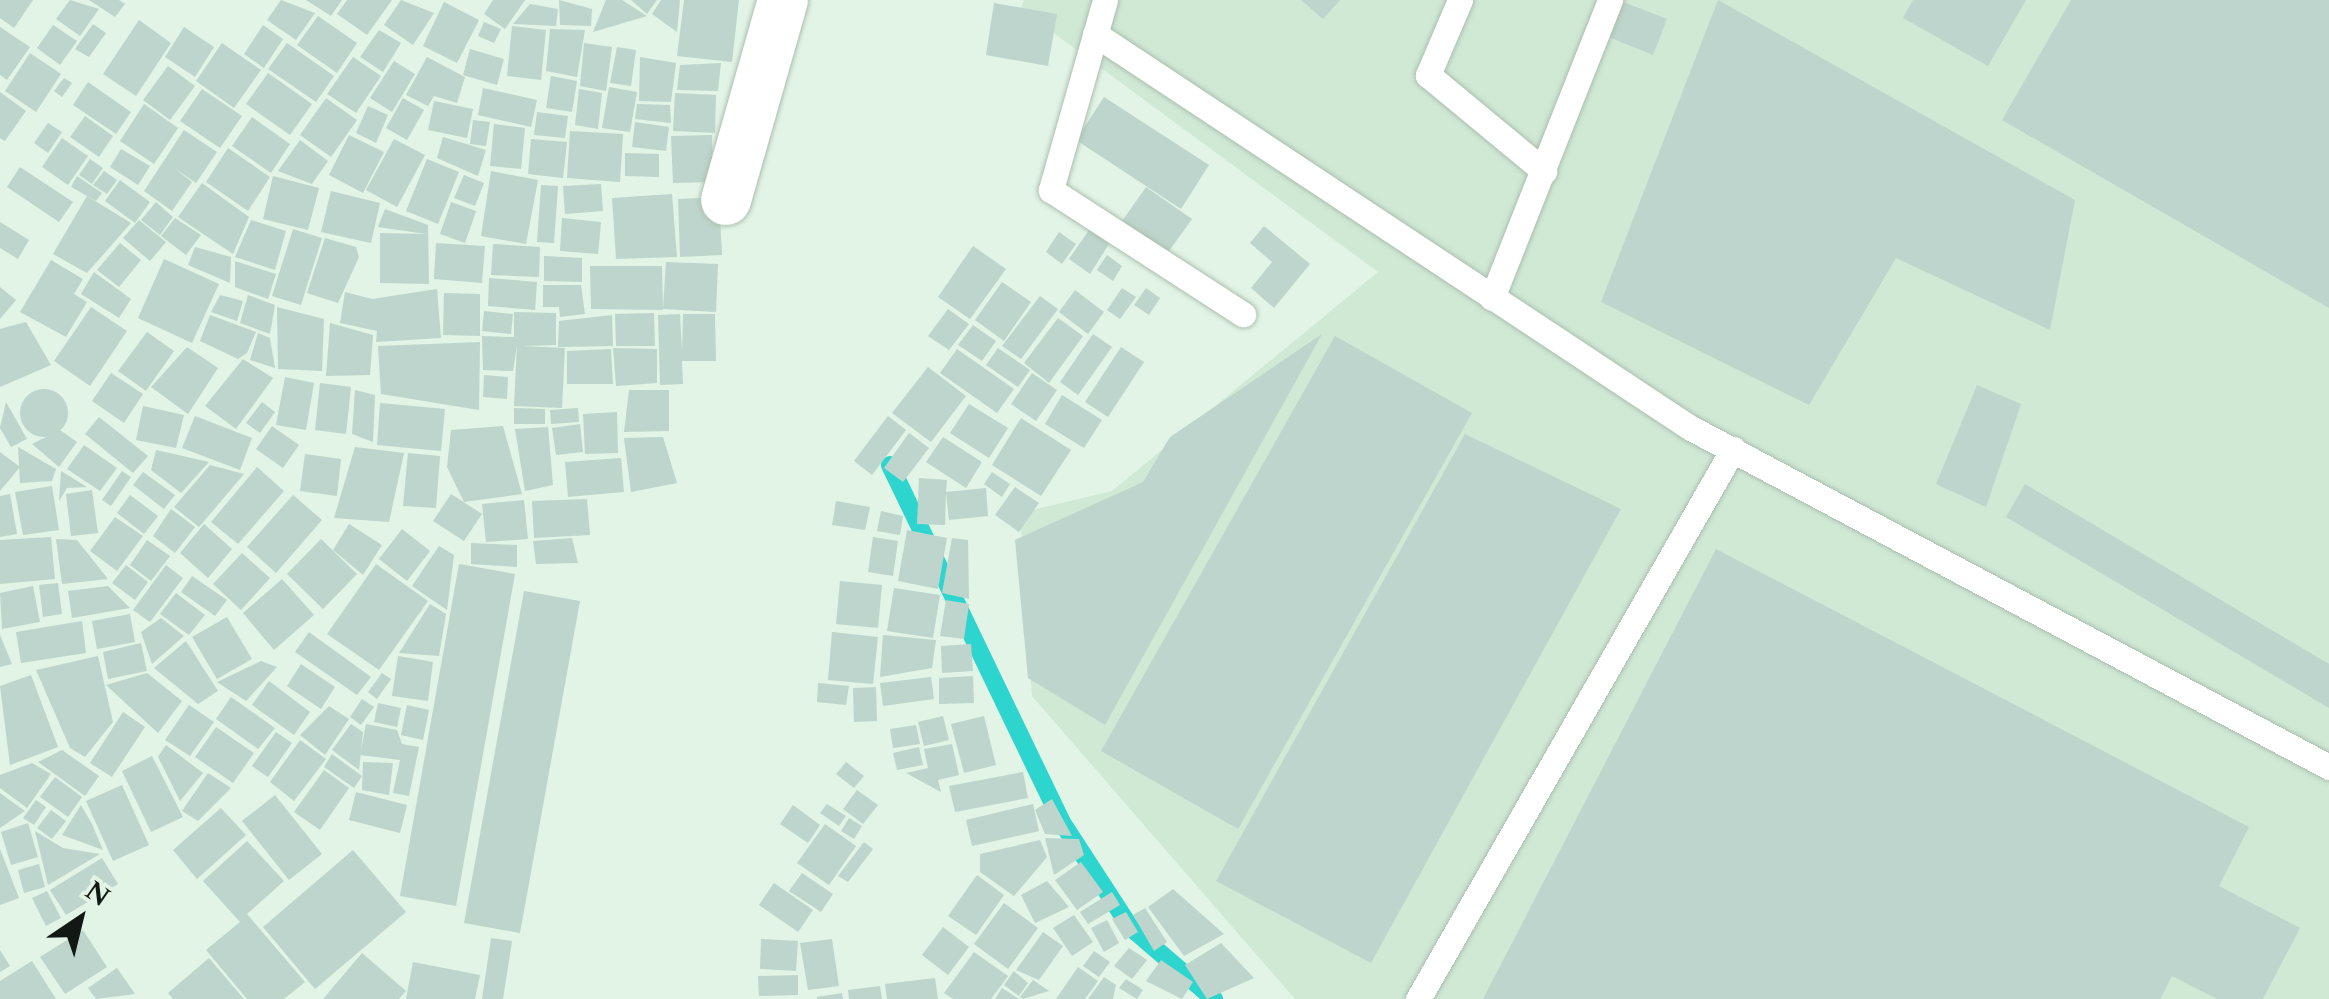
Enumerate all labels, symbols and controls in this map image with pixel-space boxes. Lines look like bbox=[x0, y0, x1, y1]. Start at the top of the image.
north arrow bbox=[30, 869, 130, 969]
text: N bbox=[76, 870, 119, 918]

